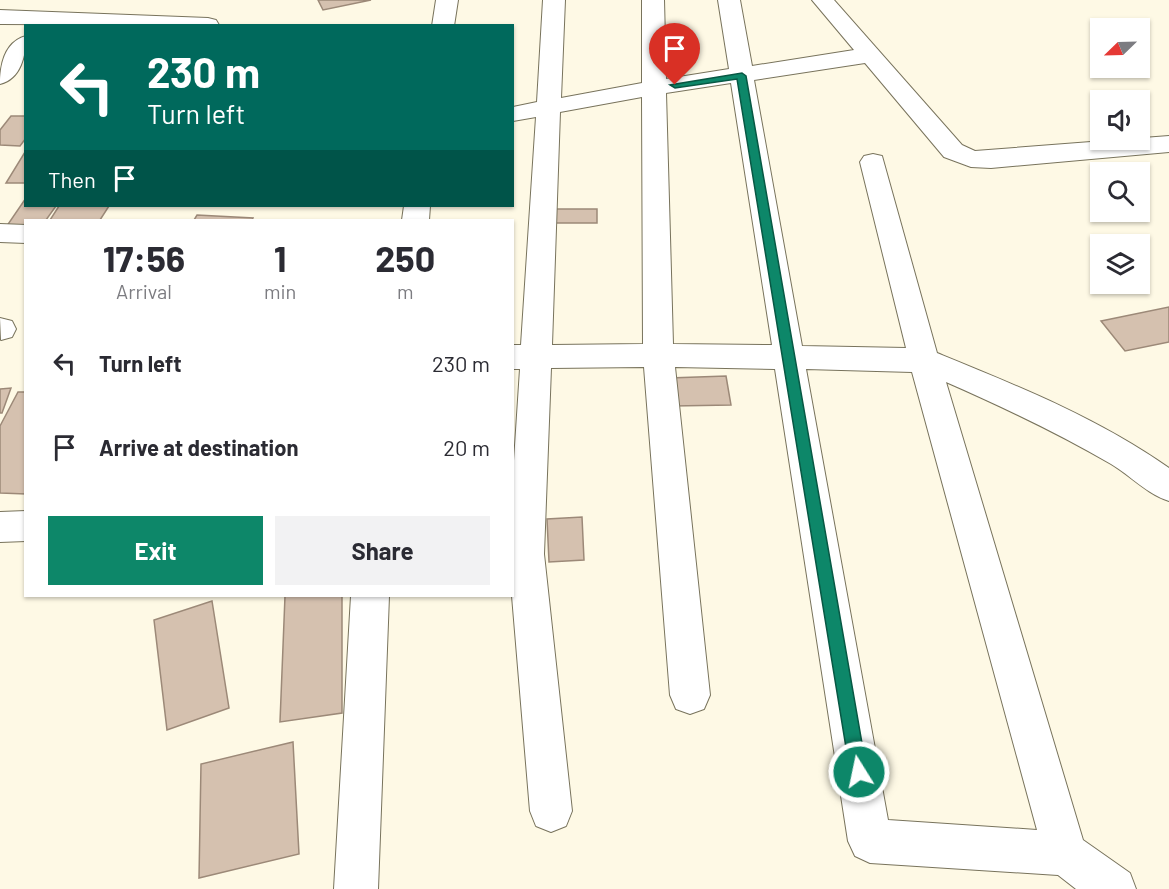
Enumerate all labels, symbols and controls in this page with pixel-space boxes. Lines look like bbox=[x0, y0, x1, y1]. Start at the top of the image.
north arrow bbox=[1090, 18, 1150, 78]
map controls bbox=[1090, 18, 1150, 294]
pin bbox=[649, 23, 700, 85]
icon: arrive bbox=[658, 32, 691, 65]
text: 230 m bbox=[147, 46, 260, 96]
icon: left bbox=[48, 48, 126, 126]
button: sound bbox=[1090, 90, 1150, 150]
text: Turn left bbox=[147, 97, 245, 129]
icon: arrive bbox=[108, 162, 141, 195]
button: search bbox=[1090, 162, 1150, 222]
text: Then bbox=[48, 166, 96, 192]
button: layers bbox=[1090, 234, 1150, 294]
text: 17:56 bbox=[103, 236, 185, 279]
text: 1 bbox=[274, 236, 287, 279]
text: 250 bbox=[375, 236, 435, 279]
text: Arrival bbox=[116, 279, 172, 303]
text: min bbox=[264, 279, 296, 303]
text: m bbox=[397, 279, 413, 303]
icon: left bbox=[48, 347, 81, 380]
text: Turn left bbox=[99, 350, 182, 376]
text: 230 m bbox=[432, 350, 490, 376]
icon: arrive bbox=[48, 431, 81, 464]
text: Arrive at destination bbox=[99, 434, 298, 460]
text: 20 m bbox=[443, 434, 490, 460]
button: Exit bbox=[48, 516, 263, 585]
button: Share bbox=[275, 516, 490, 585]
position arrow bbox=[827, 740, 891, 804]

